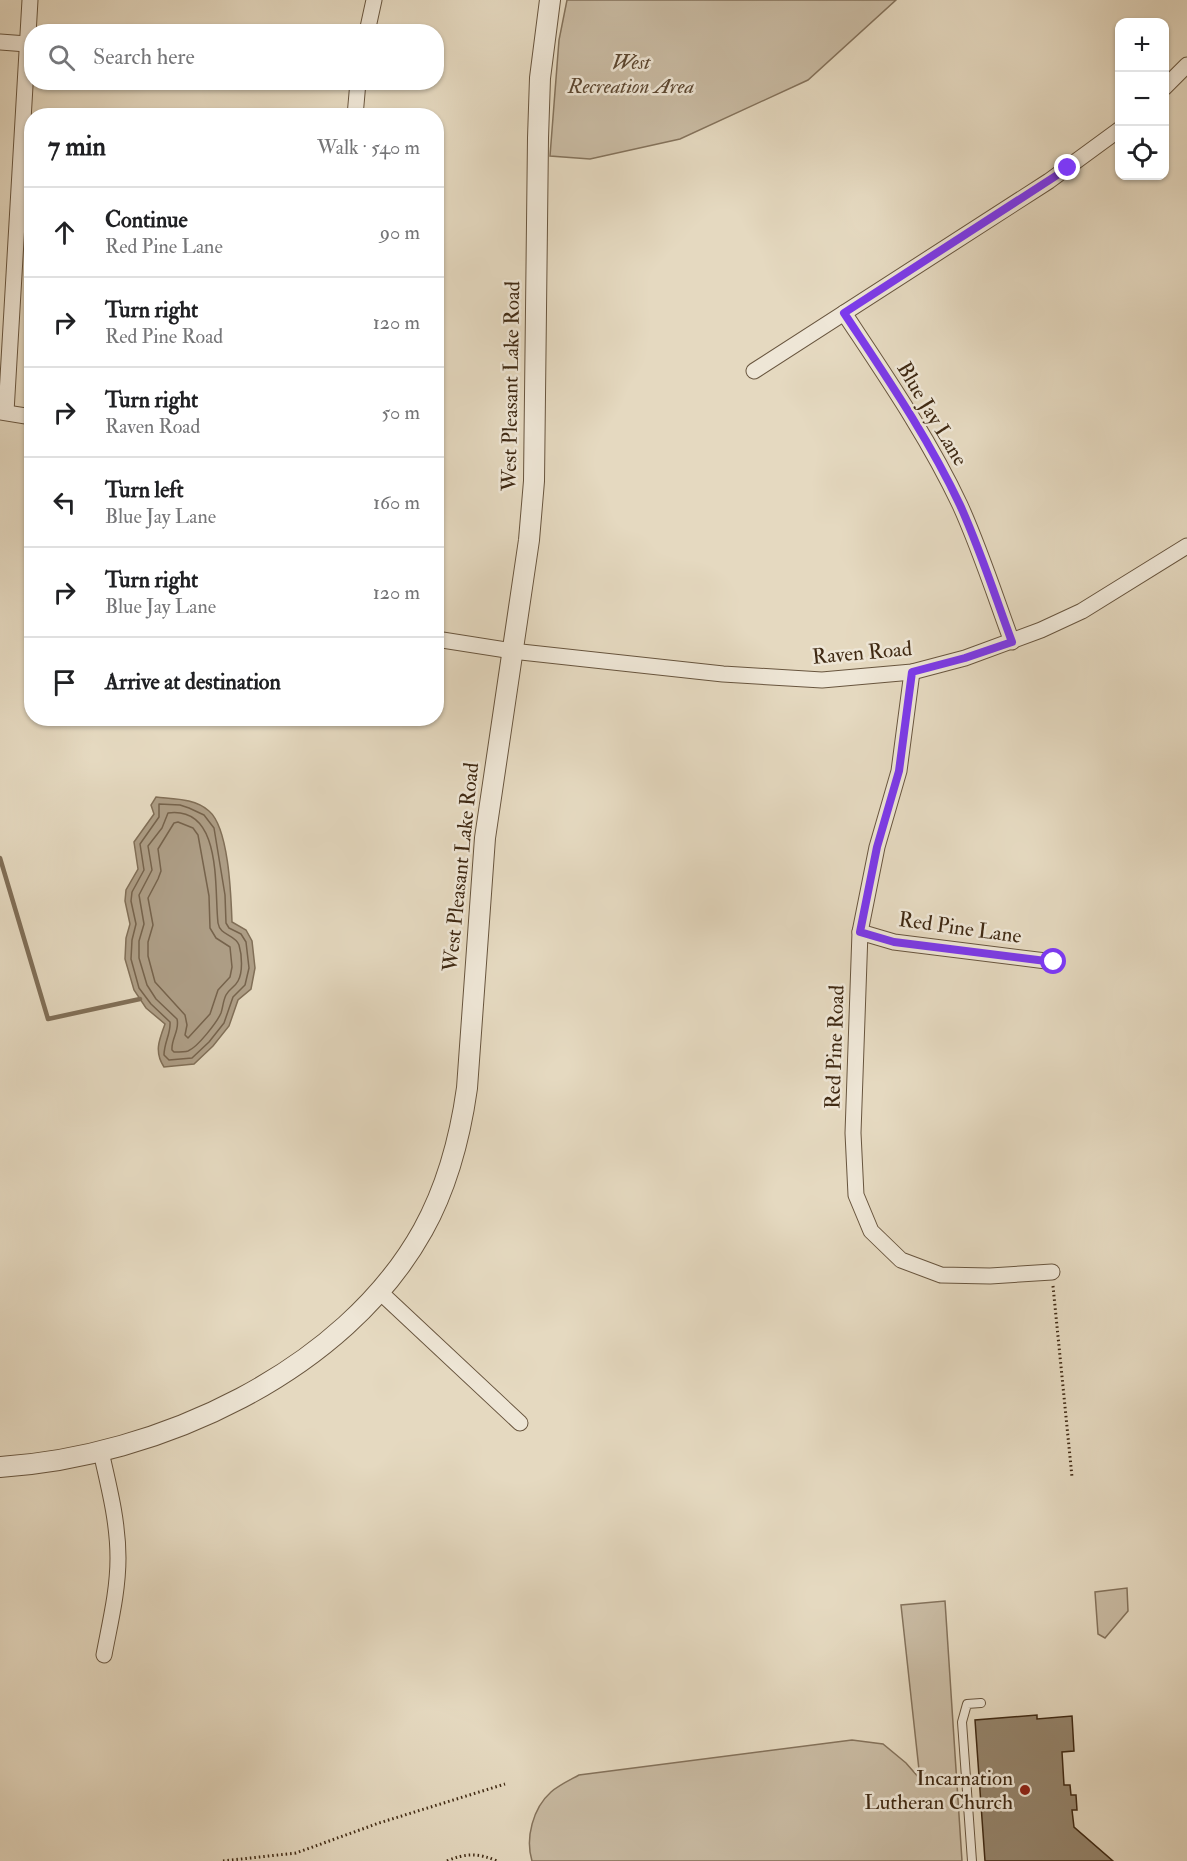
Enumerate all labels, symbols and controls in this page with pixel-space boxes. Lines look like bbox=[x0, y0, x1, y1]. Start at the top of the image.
map controls bbox=[1115, 18, 1169, 180]
button: + bbox=[1115, 18, 1169, 72]
search box bbox=[24, 24, 444, 90]
icon: search bbox=[45, 41, 78, 74]
text: Search here bbox=[93, 43, 195, 71]
park label: West Recreation Area bbox=[567, 49, 695, 100]
button: − bbox=[1115, 72, 1169, 126]
button: locate bbox=[1115, 126, 1169, 180]
text: 7 min bbox=[48, 131, 106, 163]
text: Walk · 540 m bbox=[317, 135, 420, 160]
route end bbox=[1054, 154, 1080, 180]
text: Continue bbox=[105, 206, 188, 234]
icon: ahead bbox=[48, 216, 81, 249]
text: 90 m bbox=[380, 220, 420, 245]
text: Red Pine Lane bbox=[105, 234, 223, 259]
street label: West Pleasant Lake Road bbox=[496, 280, 526, 492]
text: Turn right bbox=[105, 296, 198, 324]
icon: right bbox=[48, 306, 81, 339]
text: 120 m bbox=[373, 310, 420, 335]
text: Red Pine Road bbox=[105, 324, 223, 349]
street label: Blue Jay Lane bbox=[890, 357, 974, 471]
text: Turn right bbox=[105, 386, 198, 414]
icon: right bbox=[48, 396, 81, 429]
text: 50 m bbox=[381, 400, 420, 425]
text: Raven Road bbox=[105, 414, 200, 439]
text: Turn left bbox=[105, 476, 184, 504]
icon: left bbox=[48, 486, 81, 519]
text: 160 m bbox=[373, 490, 420, 515]
text: Blue Jay Lane bbox=[105, 504, 216, 529]
text: Turn right bbox=[105, 566, 198, 594]
icon: right bbox=[48, 576, 81, 609]
text: 120 m bbox=[373, 580, 420, 605]
text: Blue Jay Lane bbox=[105, 594, 216, 619]
street label: Raven Road bbox=[811, 635, 914, 671]
icon: arrive bbox=[48, 666, 81, 699]
text: Arrive at destination bbox=[105, 668, 281, 696]
street label: West Pleasant Lake Road bbox=[436, 760, 485, 974]
street label: Red Pine Lane bbox=[897, 906, 1023, 950]
route start bbox=[1040, 948, 1066, 974]
street label: Red Pine Road bbox=[819, 984, 851, 1109]
place label: Incarnation Lutheran Church bbox=[864, 1765, 1013, 1816]
marker: Incarnation Lutheran Church bbox=[1018, 1783, 1032, 1797]

